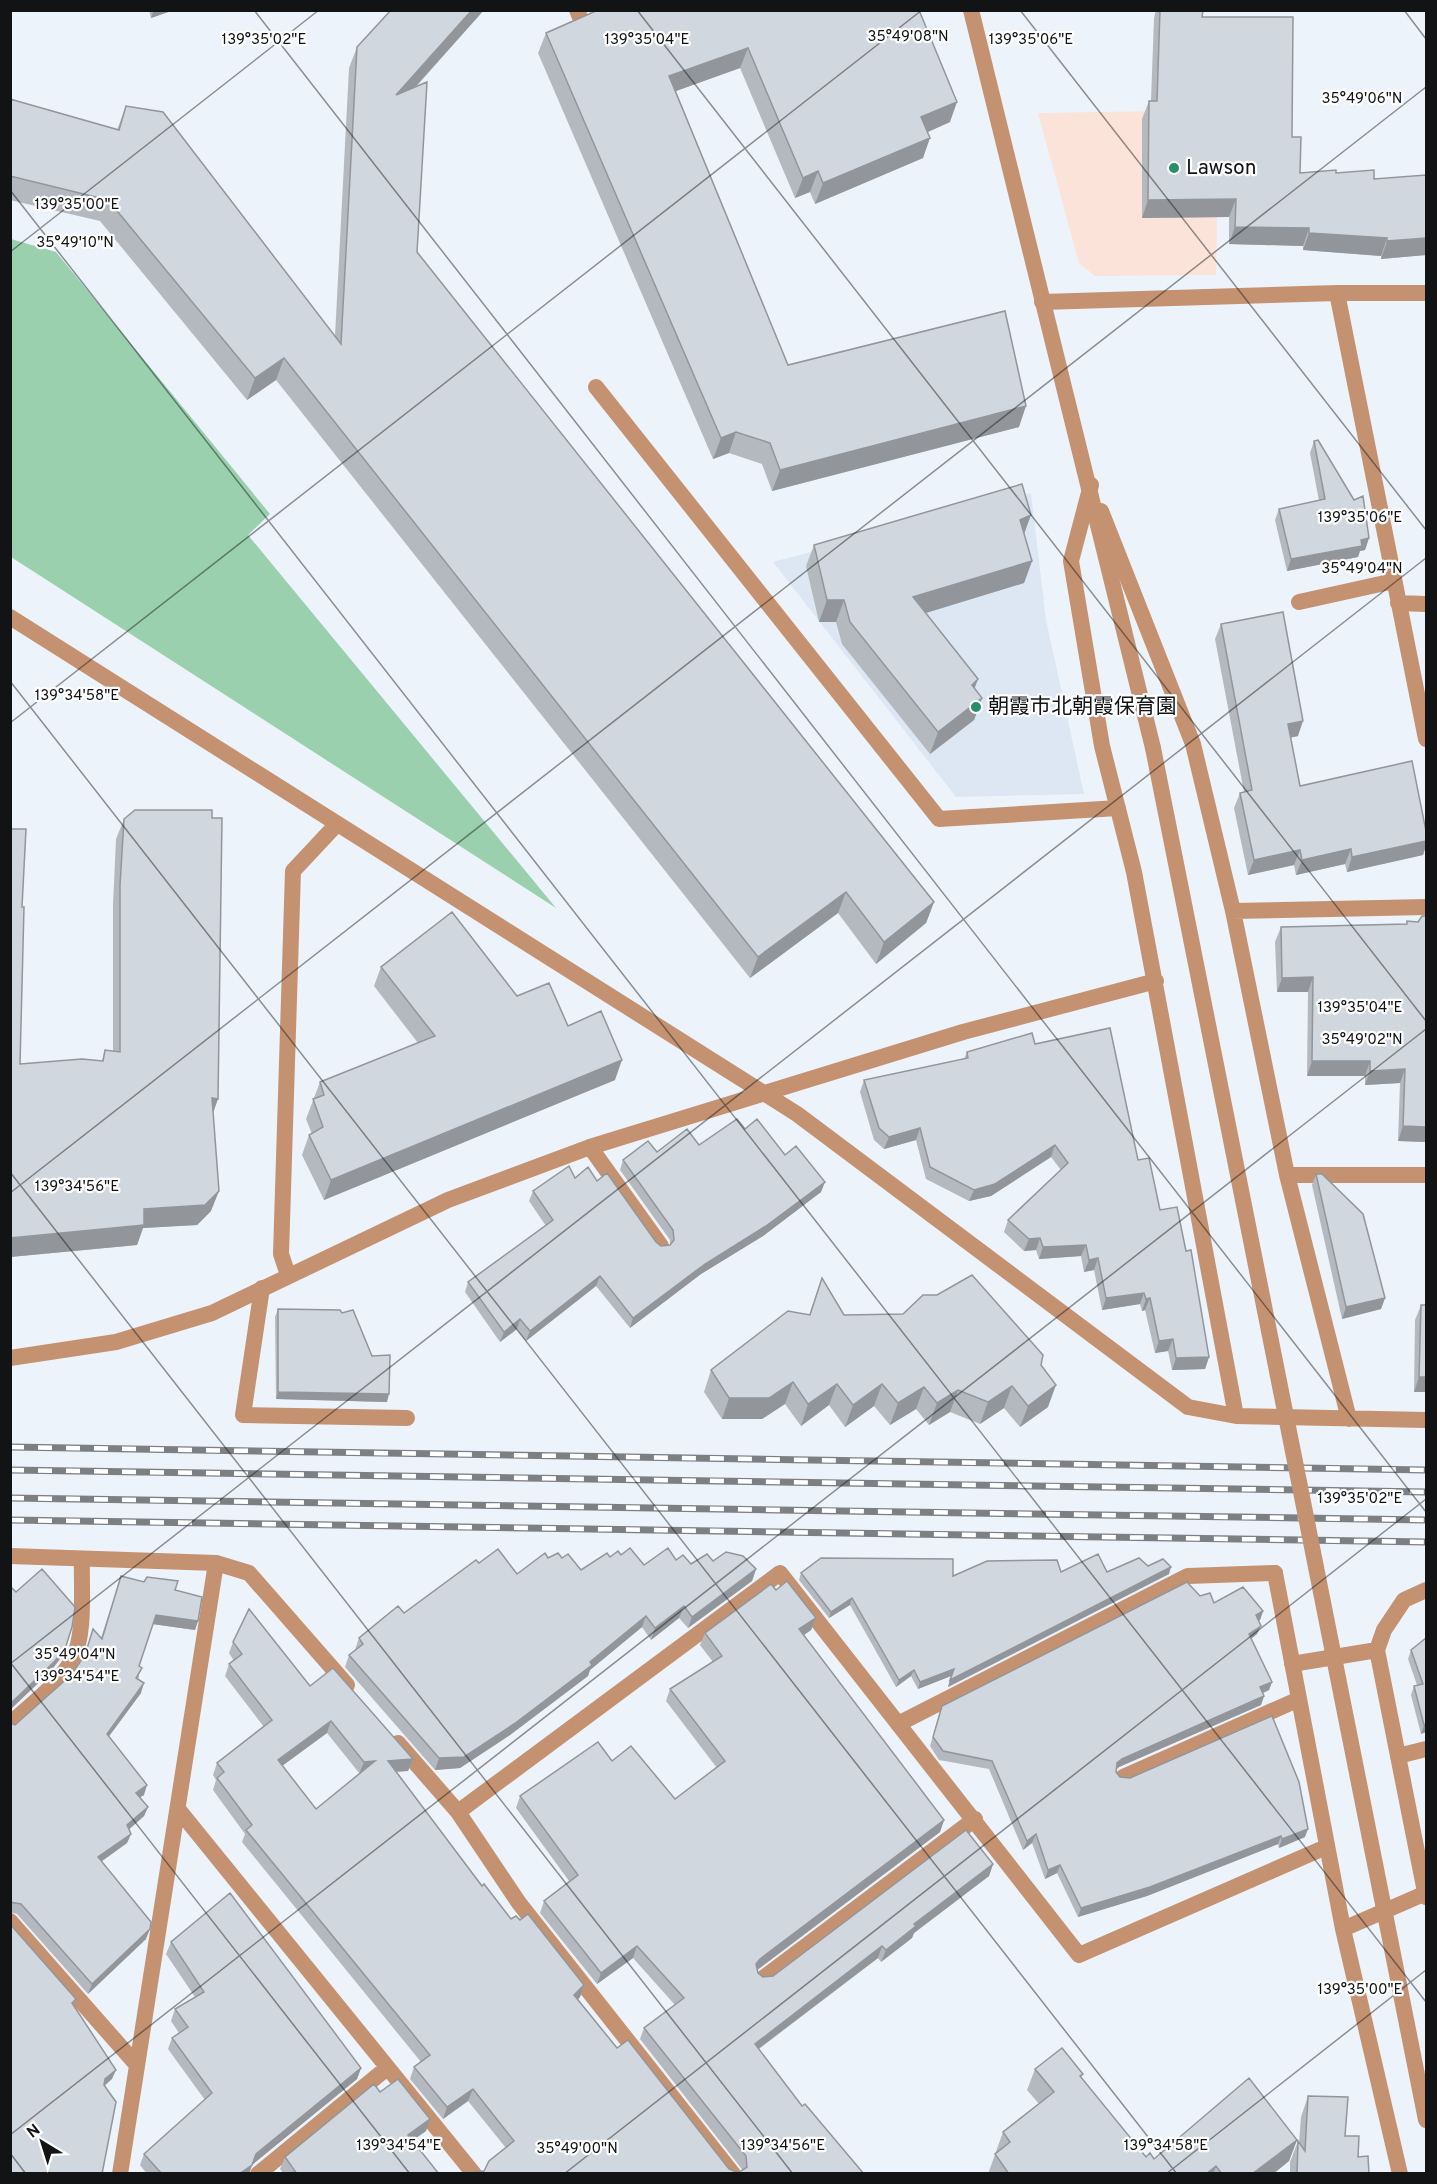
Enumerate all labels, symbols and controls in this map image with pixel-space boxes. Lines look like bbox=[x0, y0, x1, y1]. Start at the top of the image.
text: 35°49'08"N bbox=[867, 28, 949, 47]
text: 139°35'02"E bbox=[222, 31, 306, 50]
text: 139°35'04"E bbox=[605, 31, 689, 50]
text: 139°35'06"E bbox=[989, 31, 1073, 50]
text: 35°49'06"N bbox=[1322, 90, 1402, 109]
place label: Lawson bbox=[1186, 155, 1257, 182]
marker: Lawson bbox=[1167, 161, 1181, 175]
text: 139°35'00"E bbox=[34, 196, 120, 215]
text: 35°49'10"N bbox=[36, 234, 114, 253]
text: 139°35'06"E bbox=[1318, 509, 1402, 528]
text: 35°49'04"N bbox=[1321, 560, 1403, 579]
text: 139°34'58"E bbox=[35, 687, 119, 706]
place label: 朝霞市北朝霞保育園 bbox=[988, 694, 1177, 721]
marker: 朝霞市北朝霞保育園 bbox=[969, 700, 983, 714]
text: 139°35'04"E bbox=[1318, 999, 1402, 1018]
text: 35°49'02"N bbox=[1321, 1031, 1403, 1050]
text: 139°34'56"E bbox=[35, 1178, 119, 1197]
text: 139°35'02"E bbox=[1318, 1490, 1402, 1509]
text: 35°49'04"N bbox=[34, 1646, 116, 1665]
text: 139°34'54"E bbox=[35, 1668, 119, 1687]
text: 139°35'00"E bbox=[1317, 1981, 1403, 2000]
north arrow bbox=[12, 2112, 72, 2172]
text: N bbox=[23, 2120, 45, 2143]
text: 139°34'54"E bbox=[357, 2137, 441, 2156]
text: 139°34'56"E bbox=[741, 2137, 825, 2156]
text: 139°34'58"E bbox=[1124, 2137, 1208, 2156]
text: 35°49'00"N bbox=[536, 2140, 618, 2159]

